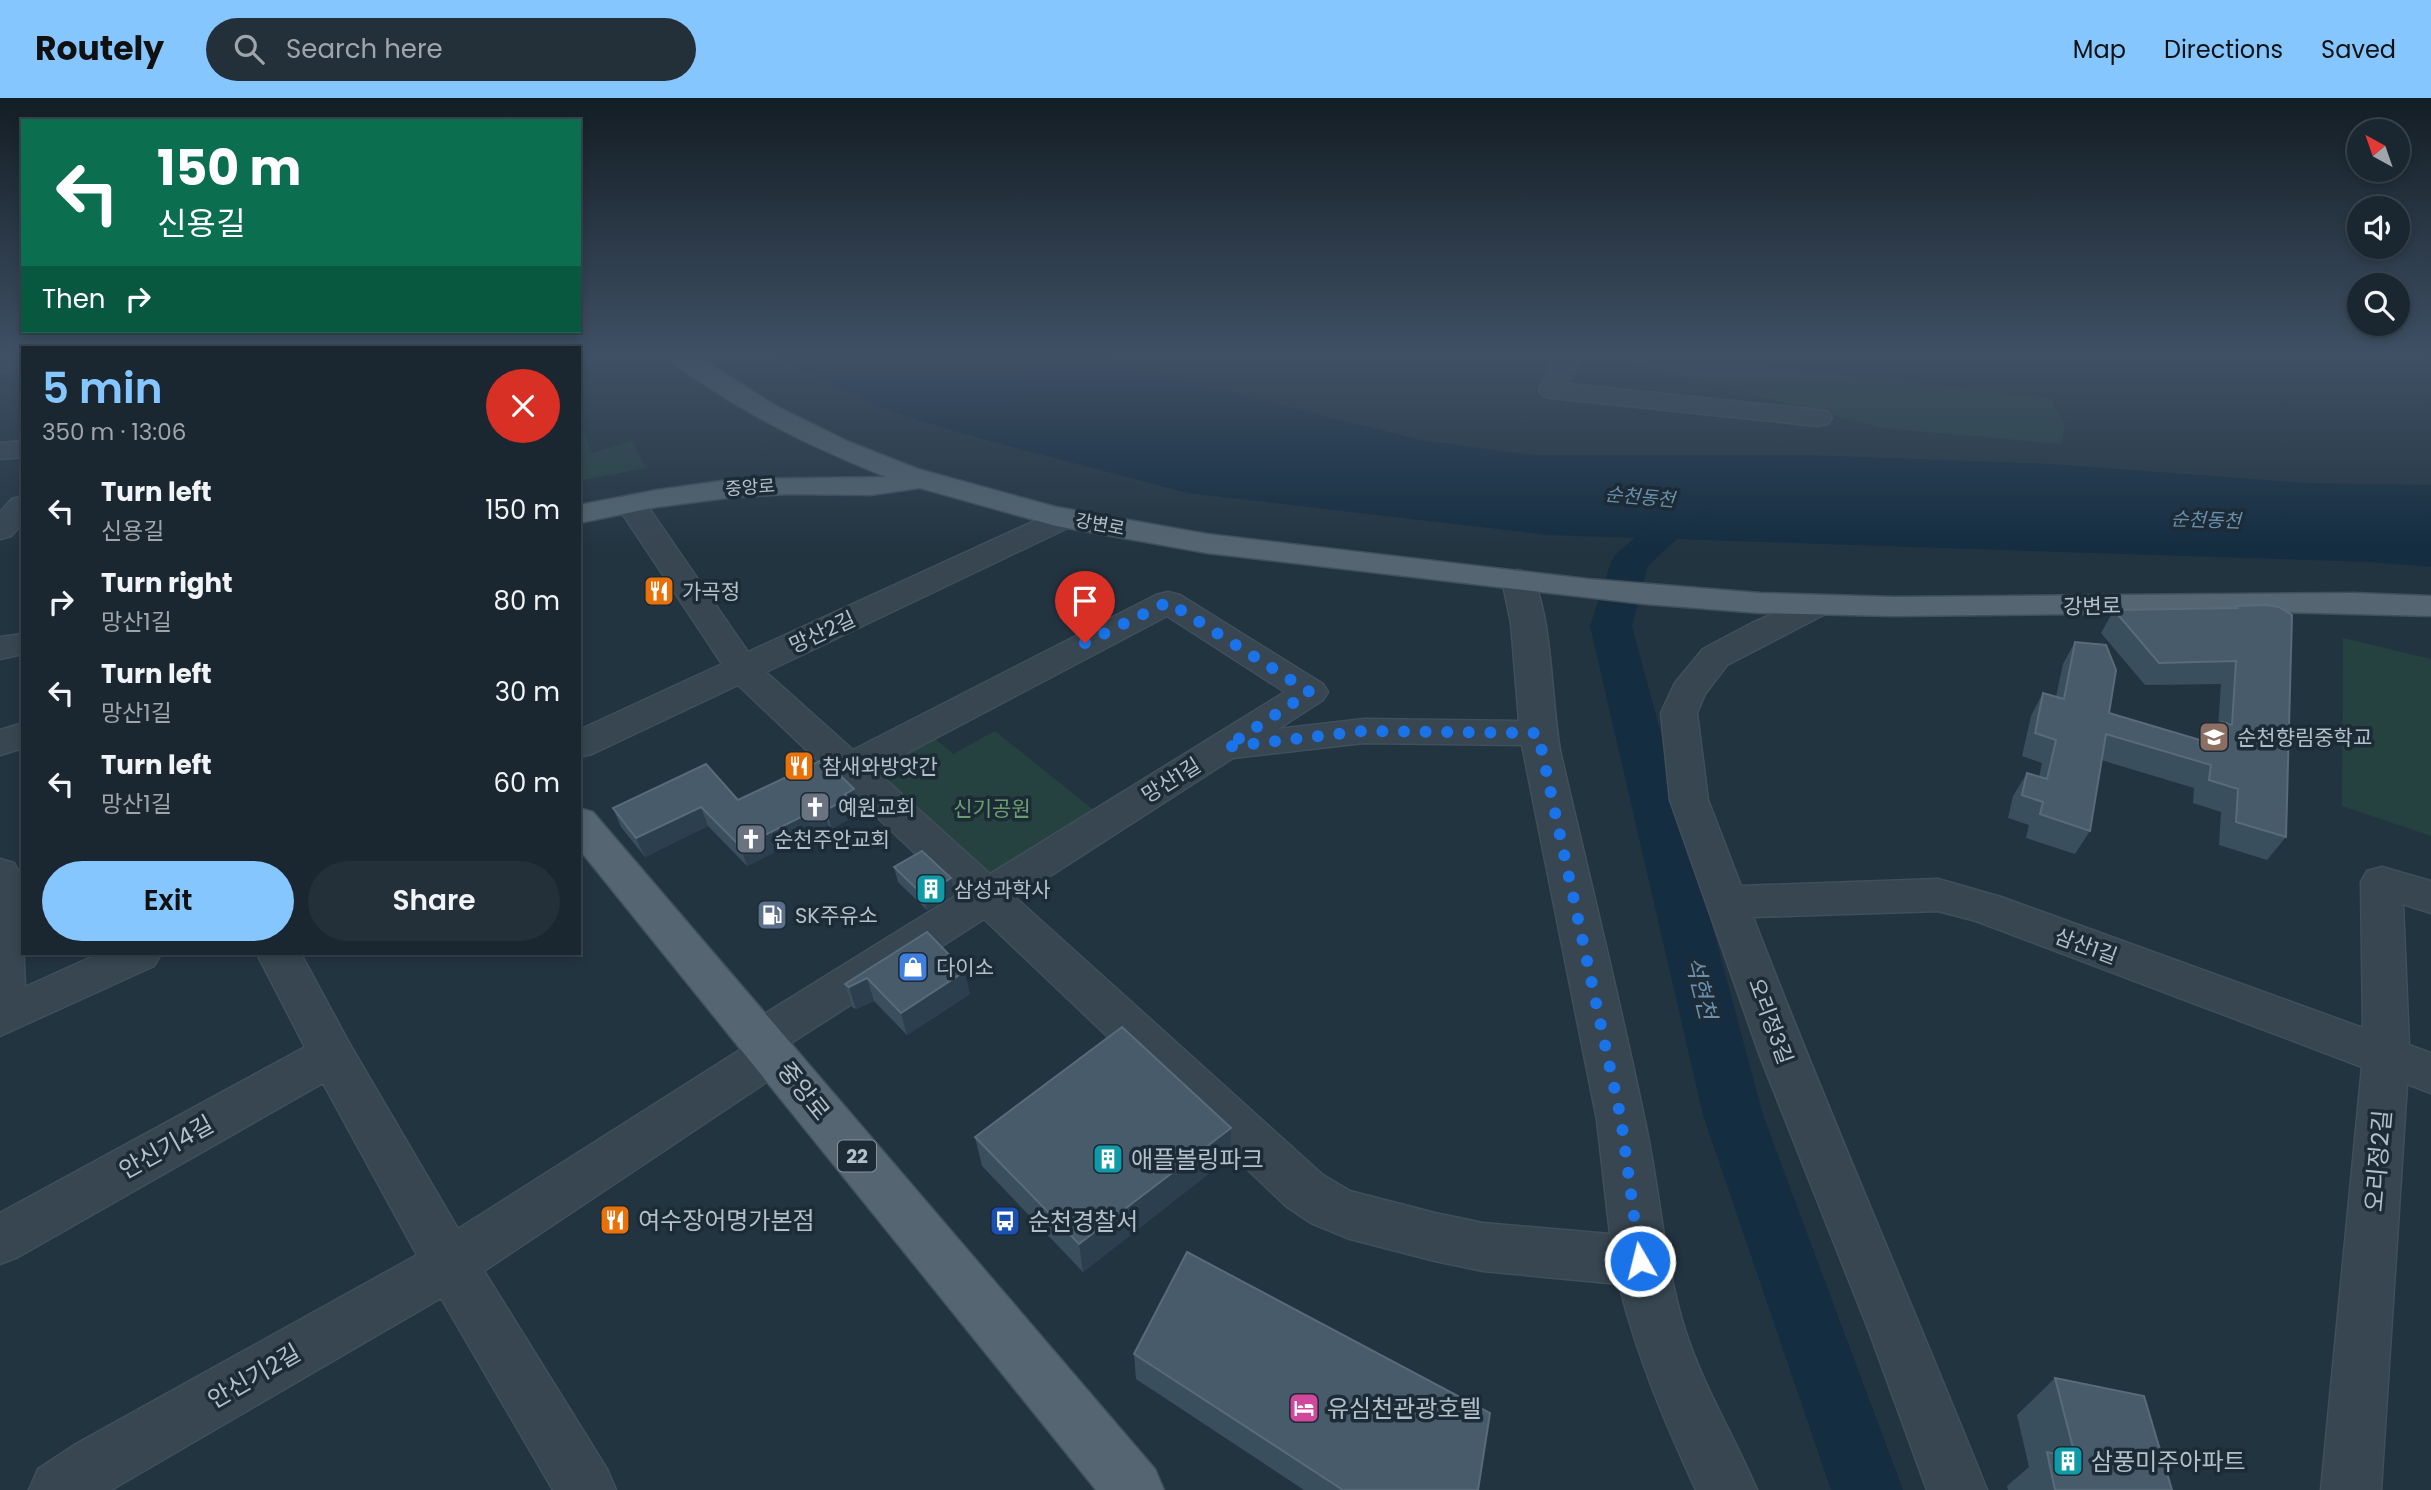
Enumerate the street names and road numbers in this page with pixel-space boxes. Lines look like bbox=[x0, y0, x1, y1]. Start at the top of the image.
street label: 중앙로 bbox=[724, 473, 776, 501]
street label: 강변로 bbox=[1073, 507, 1127, 541]
street label: 강변로 bbox=[2063, 591, 2121, 621]
street label: 망산2길 bbox=[784, 604, 860, 660]
street label: 망산1길 bbox=[1136, 751, 1206, 809]
street label: 삼산1길 bbox=[2051, 921, 2121, 971]
street label: 오리정3길 bbox=[1742, 974, 1800, 1068]
street label: 중앙로 bbox=[770, 1055, 838, 1127]
street label: 안신기4길 bbox=[113, 1107, 219, 1187]
street label: 오리정2길 bbox=[2357, 1109, 2399, 1213]
road number: 22 bbox=[838, 1140, 876, 1172]
street label: 안신기2길 bbox=[202, 1336, 306, 1416]

